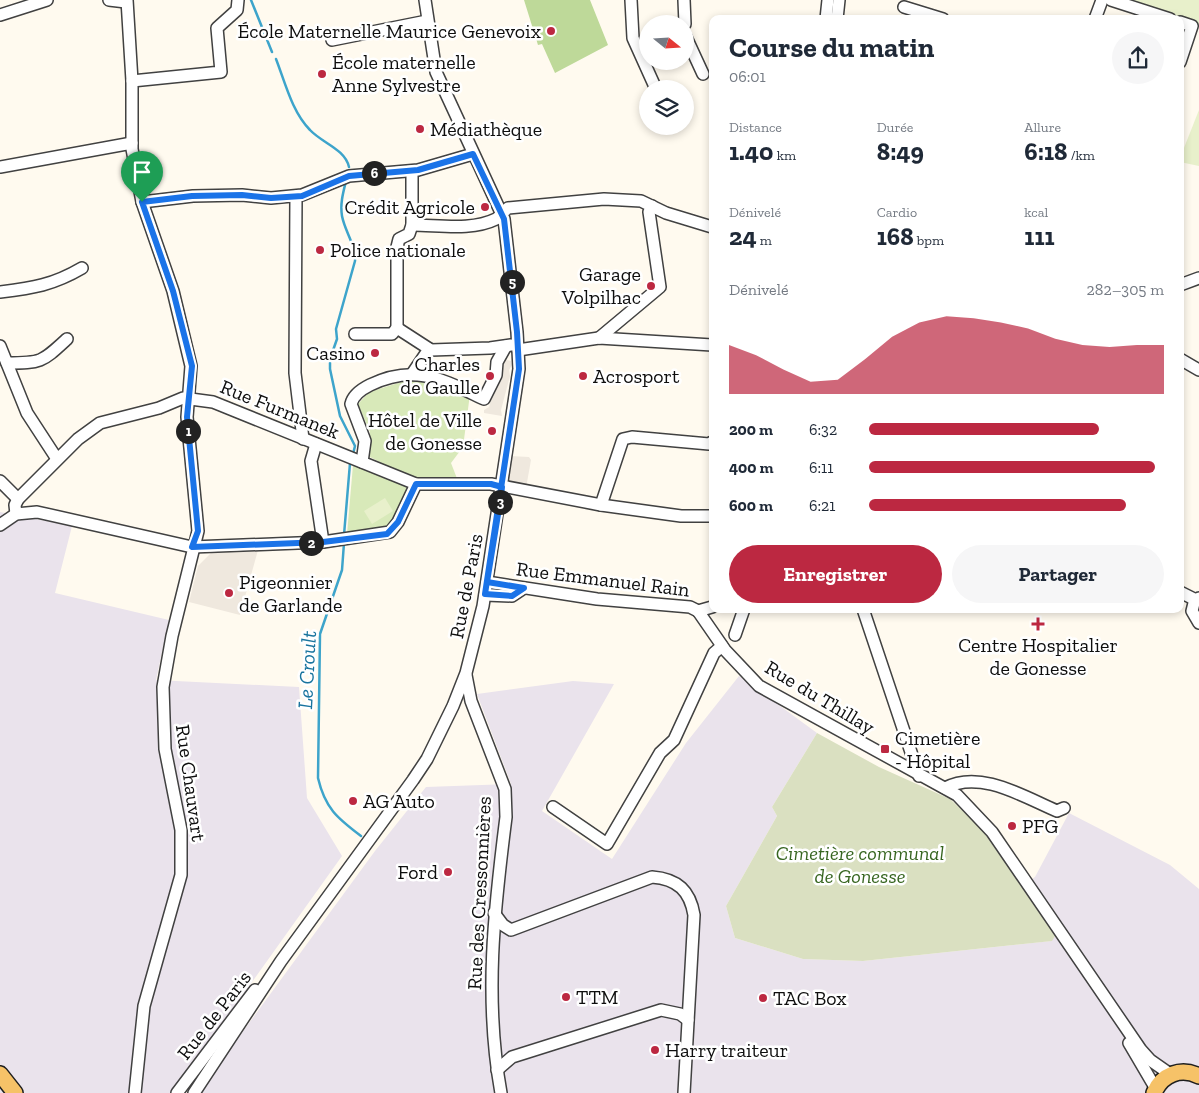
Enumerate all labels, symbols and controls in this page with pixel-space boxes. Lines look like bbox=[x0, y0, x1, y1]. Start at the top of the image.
north arrow bbox=[639, 15, 694, 70]
map controls bbox=[639, 15, 694, 135]
place label: École Maternelle Maurice Genevoix bbox=[238, 19, 541, 43]
marker: École Maternelle Maurice Genevoix bbox=[545, 25, 557, 37]
text: Course du matin bbox=[729, 31, 934, 64]
button: share bbox=[1112, 32, 1164, 84]
place label: École maternelle Anne Sylvestre bbox=[332, 50, 476, 97]
text: 06:01 bbox=[729, 67, 766, 86]
marker: École maternelle Anne Sylvestre bbox=[316, 68, 328, 80]
button: layers bbox=[639, 80, 694, 135]
place label: Médiathèque bbox=[430, 117, 542, 141]
text: Distance bbox=[729, 119, 782, 136]
text: Durée bbox=[877, 119, 913, 136]
text: Allure bbox=[1024, 119, 1061, 136]
marker: Médiathèque bbox=[414, 123, 426, 135]
text: 1.40 bbox=[729, 136, 773, 166]
text: 8:49 bbox=[877, 136, 924, 166]
text: 6:18 bbox=[1024, 136, 1068, 166]
text: km bbox=[773, 147, 796, 164]
text: /km bbox=[1068, 147, 1095, 164]
pin bbox=[121, 151, 163, 202]
icon: arrive bbox=[128, 158, 156, 186]
pin: 6 bbox=[362, 160, 386, 186]
text: 6 bbox=[371, 165, 378, 182]
place label: Crédit Agricole bbox=[344, 195, 475, 219]
marker: Crédit Agricole bbox=[479, 201, 491, 213]
text: Dénivelé bbox=[729, 204, 781, 221]
text: Cardio bbox=[877, 204, 917, 221]
text: kcal bbox=[1024, 204, 1048, 221]
text: 24 bbox=[729, 221, 757, 251]
text: 168 bbox=[877, 221, 914, 251]
text: 111 bbox=[1024, 221, 1055, 251]
text: m bbox=[757, 232, 772, 249]
text: bpm bbox=[914, 232, 944, 249]
place label: Police nationale bbox=[330, 238, 466, 262]
marker: Police nationale bbox=[314, 244, 326, 256]
place label: Garage Volpilhac bbox=[561, 262, 641, 309]
pin: 5 bbox=[500, 270, 524, 294]
text: 5 bbox=[509, 274, 516, 291]
marker: Garage Volpilhac bbox=[645, 280, 657, 292]
text: Dénivelé bbox=[729, 280, 788, 299]
text: 282–305 m bbox=[1087, 280, 1164, 299]
place label: Casino bbox=[306, 341, 365, 365]
marker: Casino bbox=[369, 347, 381, 359]
place label: Charles de Gaulle bbox=[400, 352, 480, 399]
place label: Acrosport bbox=[593, 364, 680, 388]
marker: Charles de Gaulle bbox=[484, 370, 496, 382]
marker: Acrosport bbox=[577, 370, 589, 382]
street label: Rue Furmanek bbox=[217, 374, 344, 444]
place label: Hôtel de Ville de Gonesse bbox=[368, 408, 482, 455]
pin: 1 bbox=[176, 418, 200, 444]
text: 200 m bbox=[729, 420, 773, 439]
text: 6:32 bbox=[809, 420, 837, 439]
text: 1 bbox=[186, 423, 191, 440]
marker: Hôtel de Ville de Gonesse bbox=[486, 425, 498, 437]
text: 400 m bbox=[729, 458, 774, 477]
text: 6:11 bbox=[809, 458, 833, 477]
pin: 3 bbox=[488, 490, 512, 514]
text: 3 bbox=[497, 494, 504, 511]
text: 600 m bbox=[729, 496, 773, 515]
text: 6:21 bbox=[809, 496, 835, 515]
pin: 2 bbox=[298, 530, 324, 556]
street label: Rue de Paris bbox=[444, 532, 488, 640]
text: 2 bbox=[308, 535, 315, 552]
button: Enregistrer bbox=[729, 545, 942, 603]
button: Partager bbox=[952, 545, 1164, 603]
street label: Rue Emmanuel Rain bbox=[515, 556, 692, 602]
place label: Pigeonnier de Garlande bbox=[239, 570, 342, 617]
marker: Pigeonnier de Garlande bbox=[223, 587, 235, 599]
marker: Centre Hospitalier de Gonesse bbox=[1031, 617, 1045, 631]
water label: Le Croult bbox=[292, 630, 321, 710]
place label: Centre Hospitalier de Gonesse bbox=[958, 633, 1118, 680]
street label: Rue du Thillay bbox=[761, 655, 880, 739]
street label: Rue Chauvart bbox=[171, 723, 211, 844]
place label: Cimetière - Hôpital bbox=[895, 726, 980, 773]
marker: Cimetière - Hôpital bbox=[879, 743, 891, 755]
place label: AG Auto bbox=[363, 789, 435, 813]
marker: AG Auto bbox=[347, 795, 359, 807]
street label: Rue des Cressonnières bbox=[462, 795, 496, 991]
place label: PFG bbox=[1022, 814, 1059, 838]
marker: PFG bbox=[1006, 820, 1018, 832]
park label: Cimetière communal de Gonesse bbox=[776, 841, 944, 888]
place label: Ford bbox=[398, 860, 438, 884]
marker: Ford bbox=[442, 866, 454, 878]
street label: Rue de Paris bbox=[172, 966, 256, 1064]
place label: TTM bbox=[576, 985, 618, 1009]
place label: TAC Box bbox=[773, 986, 846, 1010]
marker: TTM bbox=[560, 991, 572, 1003]
marker: TAC Box bbox=[757, 992, 769, 1004]
place label: Harry traiteur bbox=[665, 1038, 788, 1062]
marker: Harry traiteur bbox=[649, 1044, 661, 1056]

